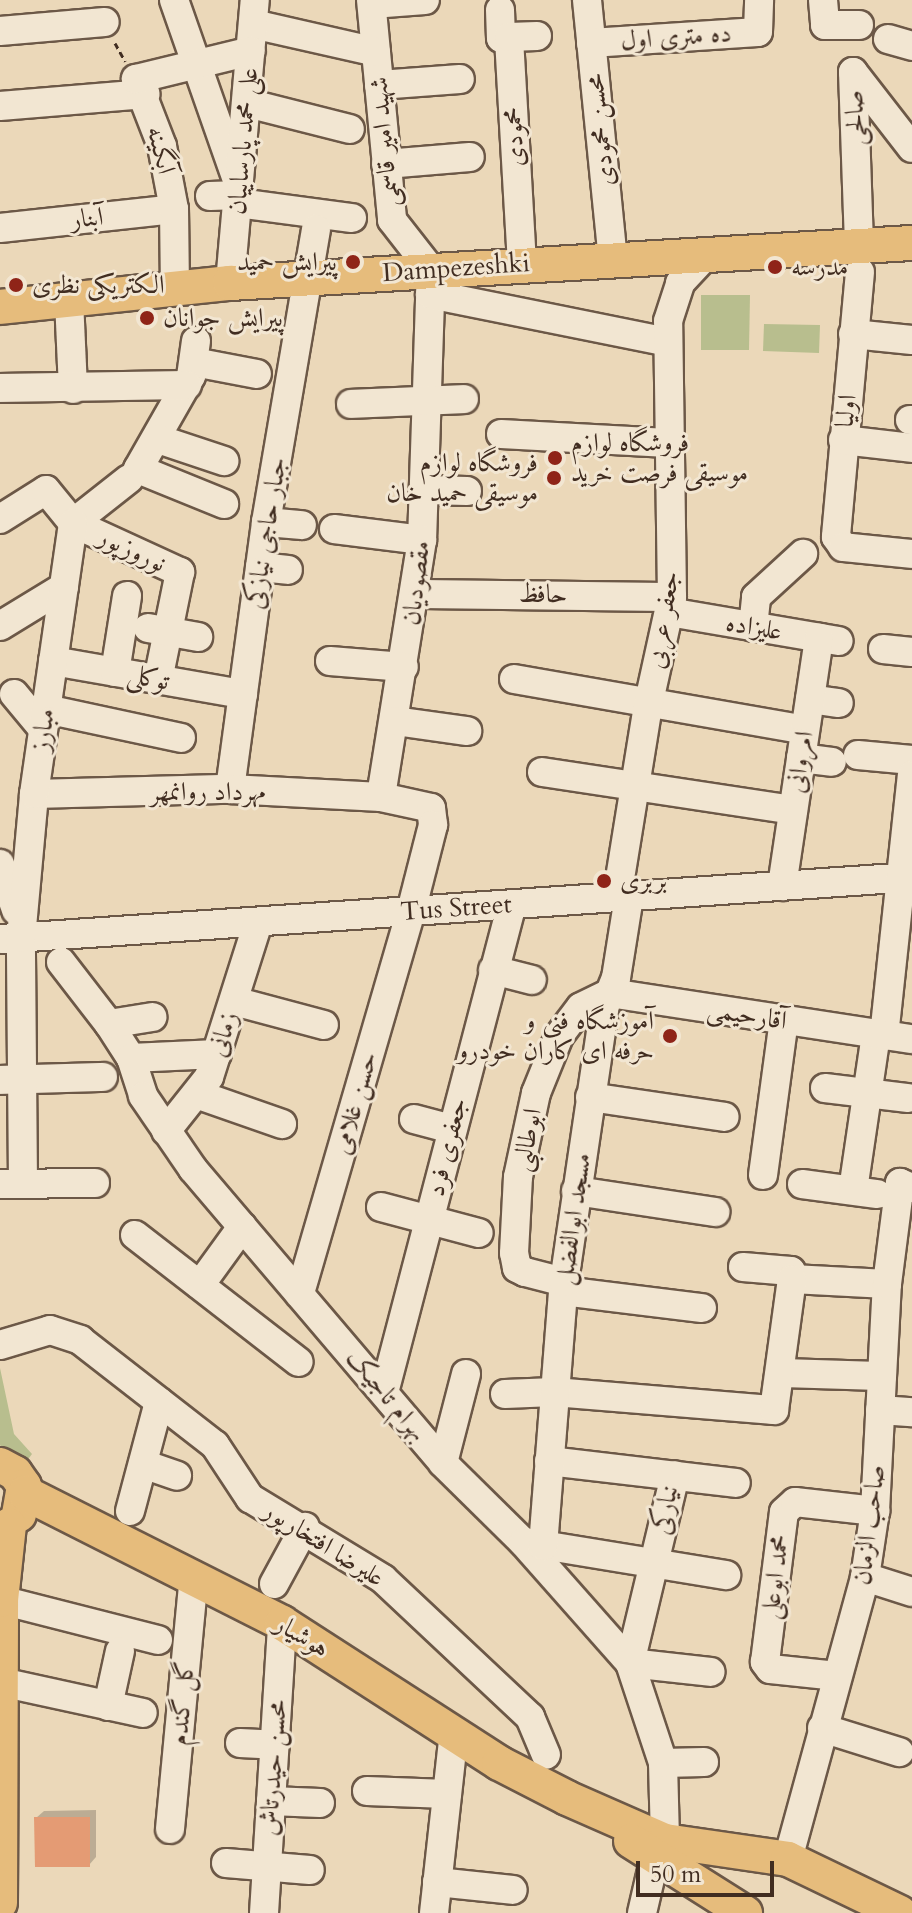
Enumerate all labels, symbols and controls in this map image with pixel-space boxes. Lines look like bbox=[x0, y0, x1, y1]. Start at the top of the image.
street label: ده متری اول bbox=[619, 18, 733, 56]
street label: علی محمد پارساییان bbox=[221, 66, 265, 216]
street label: محسن محمودی bbox=[579, 72, 621, 188]
street label: شهید امیر قاسمی bbox=[363, 76, 405, 208]
street label: صالحی bbox=[838, 90, 872, 146]
street label: محمودی bbox=[497, 106, 531, 168]
street label: آبگینه bbox=[140, 123, 182, 177]
street label: آبنار bbox=[69, 201, 105, 235]
place label: پیرایش حمید bbox=[237, 246, 337, 278]
street label: Dampezeshki bbox=[381, 247, 531, 289]
place label: مدرسه bbox=[791, 251, 848, 283]
marker: پیرایش حمید bbox=[344, 253, 362, 271]
marker: مدرسه bbox=[766, 258, 784, 276]
place label: الکتریکی نظری bbox=[32, 269, 165, 301]
marker: الکتریکی نظری bbox=[7, 276, 25, 294]
place label: پیرایش جوانان bbox=[163, 302, 283, 334]
marker: پیرایش جوانان bbox=[138, 309, 156, 327]
street label: اولیا bbox=[829, 393, 863, 429]
place label: فروشگاه لوازم موسیقی فرصت خرید bbox=[571, 427, 748, 488]
place label: فروشگاه لوازم موسیقی حمید خان bbox=[386, 447, 538, 508]
marker: فروشگاه لوازم موسیقی فرصت خرید bbox=[546, 449, 564, 467]
street label: جبار حاجی نیازکی bbox=[239, 455, 293, 611]
marker: فروشگاه لوازم موسیقی حمید خان bbox=[545, 469, 563, 487]
street label: نوروزپور bbox=[93, 521, 171, 579]
street label: مقصودیان bbox=[395, 539, 437, 627]
street label: جعفر عربی bbox=[640, 569, 686, 671]
street label: حافظ bbox=[518, 578, 568, 610]
street label: علیزاده bbox=[723, 607, 785, 647]
street label: توکلی bbox=[124, 659, 172, 697]
street label: مبارز bbox=[25, 706, 61, 754]
street label: امروانی bbox=[780, 729, 820, 795]
street label: مهرداد روانمهر bbox=[150, 776, 266, 808]
place label: بربری bbox=[620, 865, 667, 897]
marker: بربری bbox=[595, 872, 613, 890]
street label: Tus Street bbox=[399, 889, 513, 927]
street label: آقارحیمی bbox=[705, 993, 789, 1037]
place label: آموزشگاه فنی و حرفه ای کاران خودرو bbox=[458, 1005, 654, 1066]
street label: زمانی bbox=[201, 1008, 245, 1060]
marker: آموزشگاه فنی و حرفه ای کاران خودرو bbox=[661, 1027, 679, 1045]
street label: حسن غلامی bbox=[325, 1048, 385, 1158]
street label: جعفری فرد bbox=[420, 1095, 474, 1199]
street label: ابوطالبی bbox=[506, 1106, 548, 1174]
street label: مسجد ابوالفضل bbox=[548, 1151, 598, 1287]
street label: بهرام تاجیک bbox=[339, 1343, 435, 1447]
street label: صاحب الزمان bbox=[846, 1463, 892, 1587]
street label: نیارکی bbox=[645, 1483, 685, 1537]
street label: علیرضا افتخارپور bbox=[258, 1494, 390, 1594]
street label: محمد ابوعلی bbox=[754, 1533, 796, 1621]
street label: هوشیار bbox=[269, 1608, 335, 1664]
street label: گل گندم bbox=[163, 1659, 201, 1747]
street label: محسن حیدرتاش bbox=[253, 1699, 293, 1837]
scale bar bbox=[640, 1845, 778, 1895]
text: 50 m bbox=[650, 1858, 701, 1891]

